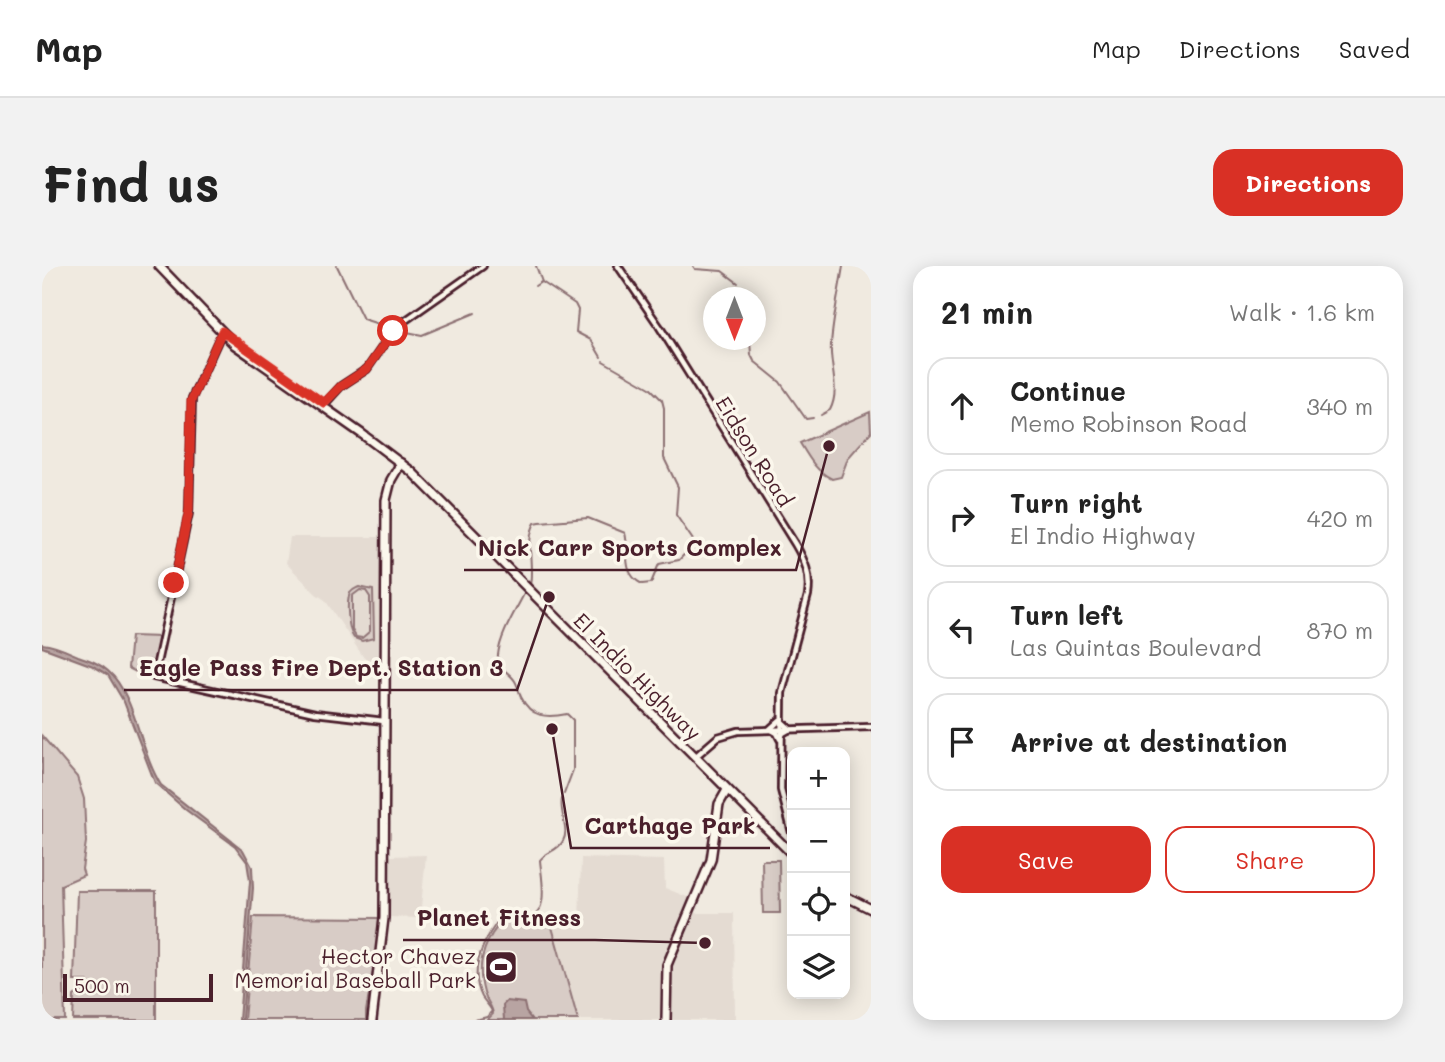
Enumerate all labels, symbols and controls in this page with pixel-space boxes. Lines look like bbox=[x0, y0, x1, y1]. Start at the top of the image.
text: Map bbox=[35, 27, 103, 70]
text: Map bbox=[1092, 33, 1141, 64]
text: Directions bbox=[1179, 33, 1301, 64]
text: Saved bbox=[1339, 33, 1410, 64]
button: Directions bbox=[1213, 149, 1403, 216]
text: Find us bbox=[42, 151, 220, 214]
north arrow bbox=[703, 287, 766, 350]
text: 21 min bbox=[941, 292, 1033, 332]
text: Walk · 1.6 km bbox=[1229, 297, 1375, 327]
route start bbox=[377, 315, 408, 346]
text: Continue bbox=[1010, 374, 1126, 408]
icon: ahead bbox=[943, 387, 981, 425]
street label: Eidson Road bbox=[710, 391, 800, 511]
text: 340 m bbox=[1306, 391, 1373, 421]
text: Memo Robinson Road bbox=[1010, 408, 1247, 438]
text: Turn right bbox=[1010, 486, 1143, 520]
icon: right bbox=[943, 499, 981, 537]
text: 420 m bbox=[1307, 503, 1373, 533]
text: El Indio Highway bbox=[1010, 520, 1196, 550]
callout: Nick Carr Sports Complex bbox=[464, 526, 796, 570]
text: Nick Carr Sports Complex bbox=[478, 532, 782, 562]
route end bbox=[158, 567, 189, 598]
text: Turn left bbox=[1010, 598, 1123, 632]
street label: El Indio Highway bbox=[569, 607, 707, 745]
icon: left bbox=[943, 611, 981, 649]
text: 870 m bbox=[1306, 615, 1373, 645]
text: Las Quintas Boulevard bbox=[1010, 632, 1261, 662]
callout: Eagle Pass Fire Dept. Station 3 bbox=[124, 646, 517, 690]
text: Eagle Pass Fire Dept. Station 3 bbox=[139, 652, 504, 682]
icon: arrive bbox=[943, 723, 981, 761]
text: Arrive at destination bbox=[1010, 725, 1287, 759]
map controls bbox=[787, 747, 850, 999]
button: + bbox=[787, 747, 850, 810]
callout: Carthage Park bbox=[571, 804, 770, 848]
text: Carthage Park bbox=[585, 810, 755, 840]
button: − bbox=[787, 810, 850, 873]
button: Save bbox=[941, 826, 1151, 893]
button: Share bbox=[1165, 826, 1375, 893]
button: locate bbox=[787, 873, 850, 936]
callout: Planet Fitness bbox=[403, 896, 595, 940]
text: Planet Fitness bbox=[417, 902, 581, 932]
button: layers bbox=[787, 936, 850, 999]
place label: Hector Chavez Memorial Baseball Park bbox=[234, 942, 476, 993]
sports icon: Hector Chavez Memorial Baseball Park bbox=[482, 948, 520, 986]
scale bar bbox=[63, 971, 214, 1003]
text: 500 m bbox=[74, 973, 130, 998]

